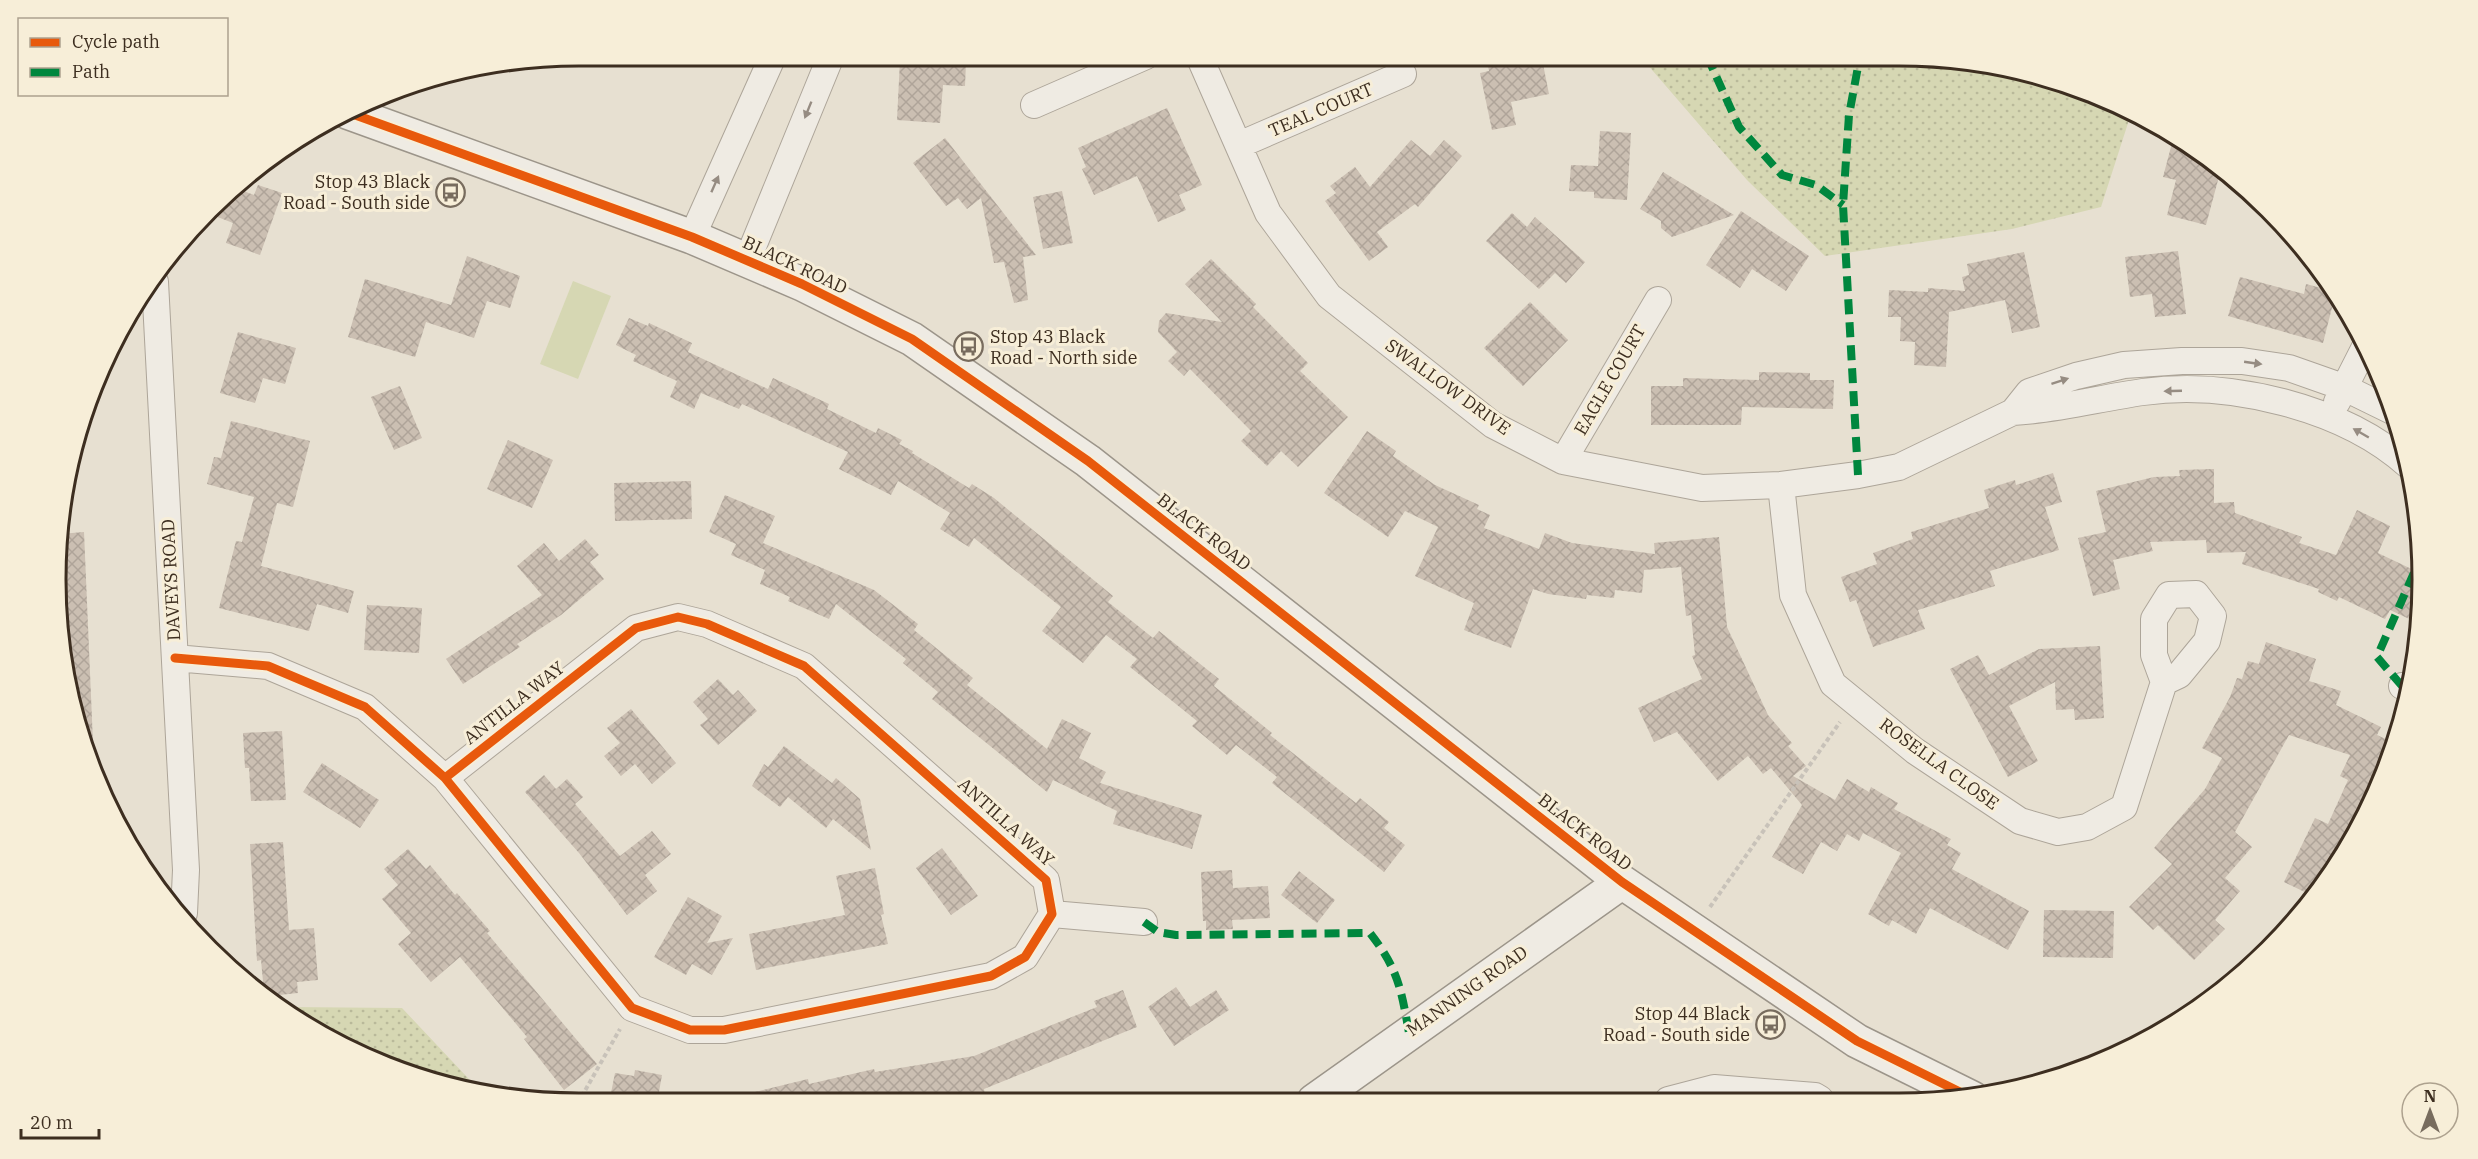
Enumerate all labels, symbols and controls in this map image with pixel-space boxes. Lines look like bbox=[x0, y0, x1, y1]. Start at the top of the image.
legend bbox=[18, 18, 228, 96]
text: Cycle path bbox=[72, 30, 160, 53]
text: Path bbox=[72, 60, 110, 83]
street label: TEAL COURT bbox=[1265, 77, 1377, 142]
one-way arrow bbox=[803, 101, 813, 119]
place label: Stop 43 Black Road - South side bbox=[283, 170, 430, 214]
one-way arrow bbox=[711, 175, 720, 192]
bus stop icon: Stop 43 Black Road - South side bbox=[435, 176, 467, 208]
street label: BLACK ROAD bbox=[739, 230, 851, 299]
street label: EAGLE COURT bbox=[1569, 320, 1651, 439]
place label: Stop 43 Black Road - North side bbox=[990, 325, 1137, 369]
bus stop icon: Stop 43 Black Road - North side bbox=[953, 331, 985, 363]
street label: SWALLOW DRIVE bbox=[1381, 333, 1515, 440]
one-way arrow bbox=[2244, 358, 2263, 367]
one-way arrow bbox=[2051, 376, 2069, 386]
one-way arrow bbox=[2164, 386, 2183, 395]
one-way arrow bbox=[2353, 427, 2369, 438]
street label: BLACK ROAD bbox=[1153, 488, 1256, 575]
street label: DAVEYS ROAD bbox=[156, 518, 185, 642]
street label: ANTILLA WAY bbox=[459, 656, 569, 749]
street label: ROSELLA CLOSE bbox=[1875, 713, 2004, 815]
street label: ANTILLA WAY bbox=[953, 772, 1060, 871]
street label: BLACK ROAD bbox=[1534, 788, 1637, 875]
street label: MANNING ROAD bbox=[1402, 940, 1532, 1041]
place label: Stop 44 Black Road - South side bbox=[1603, 1002, 1750, 1046]
bus stop icon: Stop 44 Black Road - South side bbox=[1755, 1008, 1787, 1040]
north arrow bbox=[2400, 1081, 2460, 1141]
text: N bbox=[2424, 1086, 2436, 1106]
scale bar bbox=[21, 1102, 99, 1140]
text: 20 m bbox=[30, 1111, 73, 1134]

